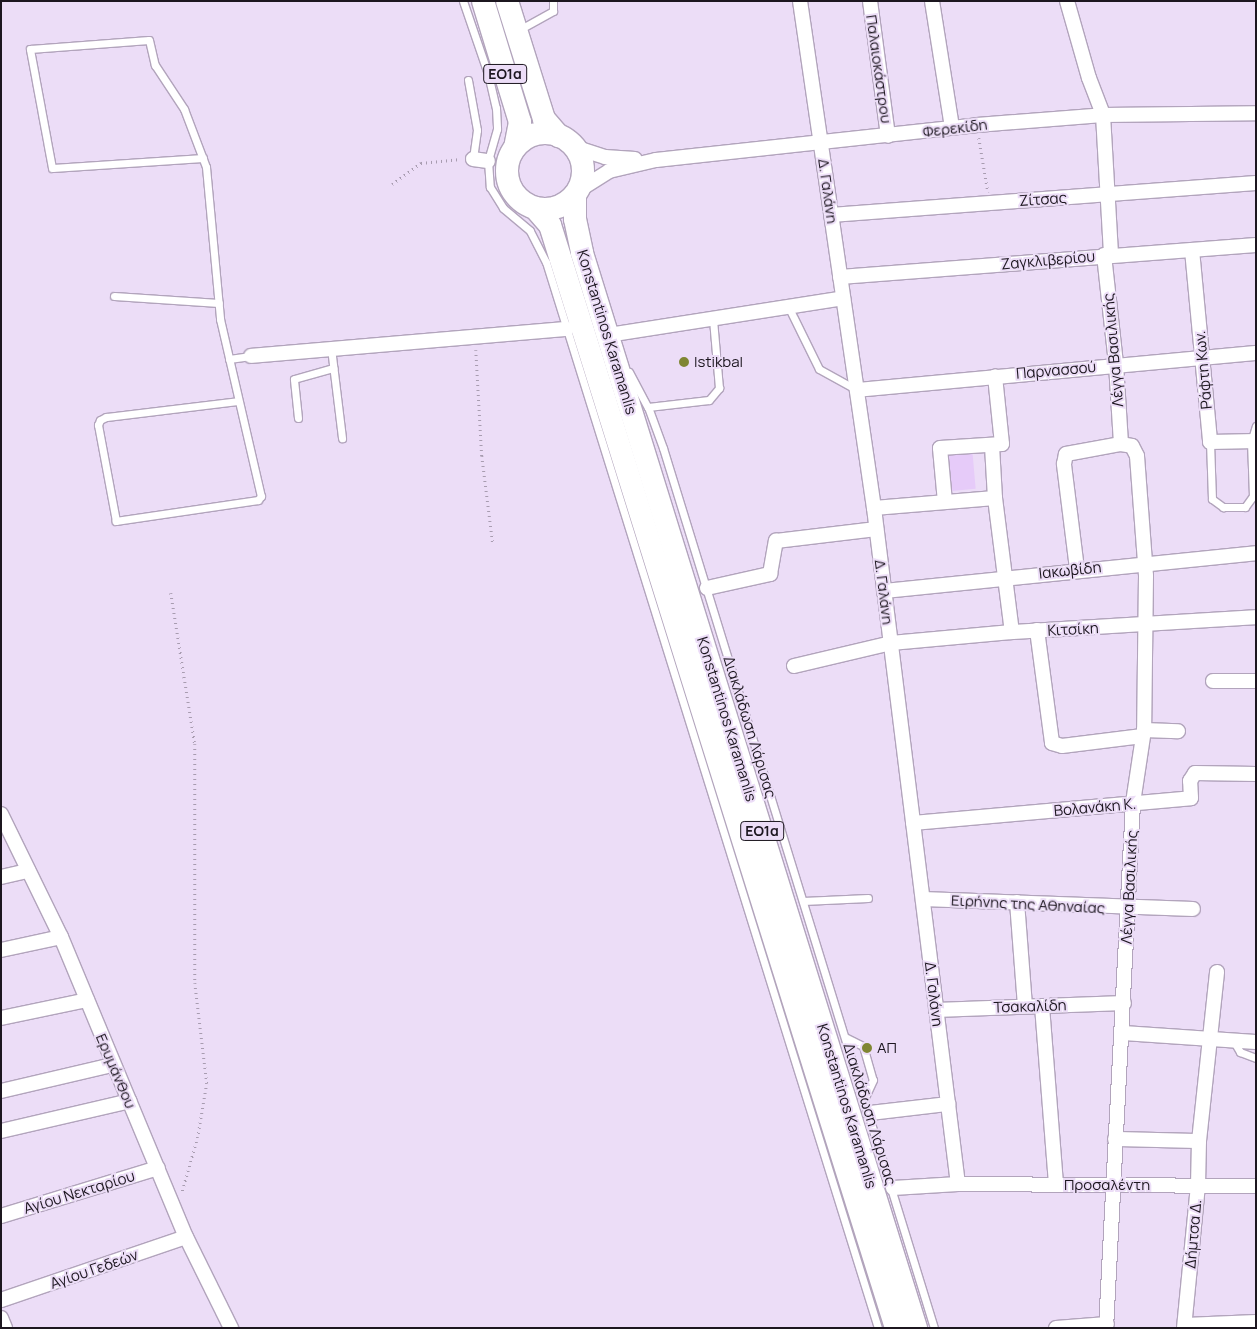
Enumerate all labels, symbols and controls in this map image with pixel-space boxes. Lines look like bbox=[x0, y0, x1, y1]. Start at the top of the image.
street label: Παλαιοκάστρου bbox=[862, 14, 896, 124]
road number: ΕΟ1α bbox=[482, 62, 528, 86]
street label: Φερεκίδη bbox=[922, 115, 988, 141]
street label: Δ. Γαλάνη bbox=[815, 157, 841, 225]
street label: Ζίτσας bbox=[1019, 188, 1067, 210]
street label: Κonstantinos Karamanlis bbox=[573, 247, 641, 417]
street label: Ζαγκλιβερίου bbox=[1000, 247, 1096, 273]
street label: Λέγγα Βασιλικής bbox=[1099, 292, 1127, 408]
street label: Ράφτη Κων. bbox=[1191, 330, 1215, 410]
place label: Istikbal bbox=[694, 353, 743, 371]
marker: Istikbal bbox=[678, 356, 690, 368]
street label: Παρνασσού bbox=[1015, 358, 1097, 382]
street label: Δ. Γαλάνη bbox=[871, 558, 897, 626]
street label: Ιακωβίδη bbox=[1038, 558, 1102, 582]
street label: Κιτσίκη bbox=[1047, 619, 1099, 639]
street label: Κonstantinos Karamanlis bbox=[693, 634, 761, 804]
street label: Διακλάδωση Λάρισας bbox=[720, 654, 780, 800]
street label: Βολανάκη Κ. bbox=[1053, 794, 1137, 820]
road number: ΕΟ1α bbox=[740, 819, 784, 842]
street label: Λέγγα Βασιλικής bbox=[1117, 830, 1141, 944]
street label: Ειρήνης της Αθηναίας bbox=[951, 891, 1105, 917]
street label: Δ. Γαλάνη bbox=[921, 960, 947, 1028]
street label: Τσακαλίδη bbox=[993, 996, 1067, 1016]
street label: Κonstantinos Karamanlis bbox=[813, 1021, 881, 1191]
street label: Ερυμάνθου bbox=[92, 1031, 140, 1111]
place label: ΑΠ bbox=[877, 1039, 897, 1057]
street label: Διακλάδωση Λάρισας bbox=[840, 1041, 900, 1187]
marker: ΑΠ bbox=[861, 1042, 873, 1054]
street label: Αγίου Νεκταρίου bbox=[21, 1167, 137, 1217]
street label: Προσαλέντη bbox=[1064, 1176, 1150, 1194]
street label: Δήμτσα Δ. bbox=[1181, 1199, 1205, 1269]
street label: Αγίου Γεδεών bbox=[48, 1246, 140, 1292]

